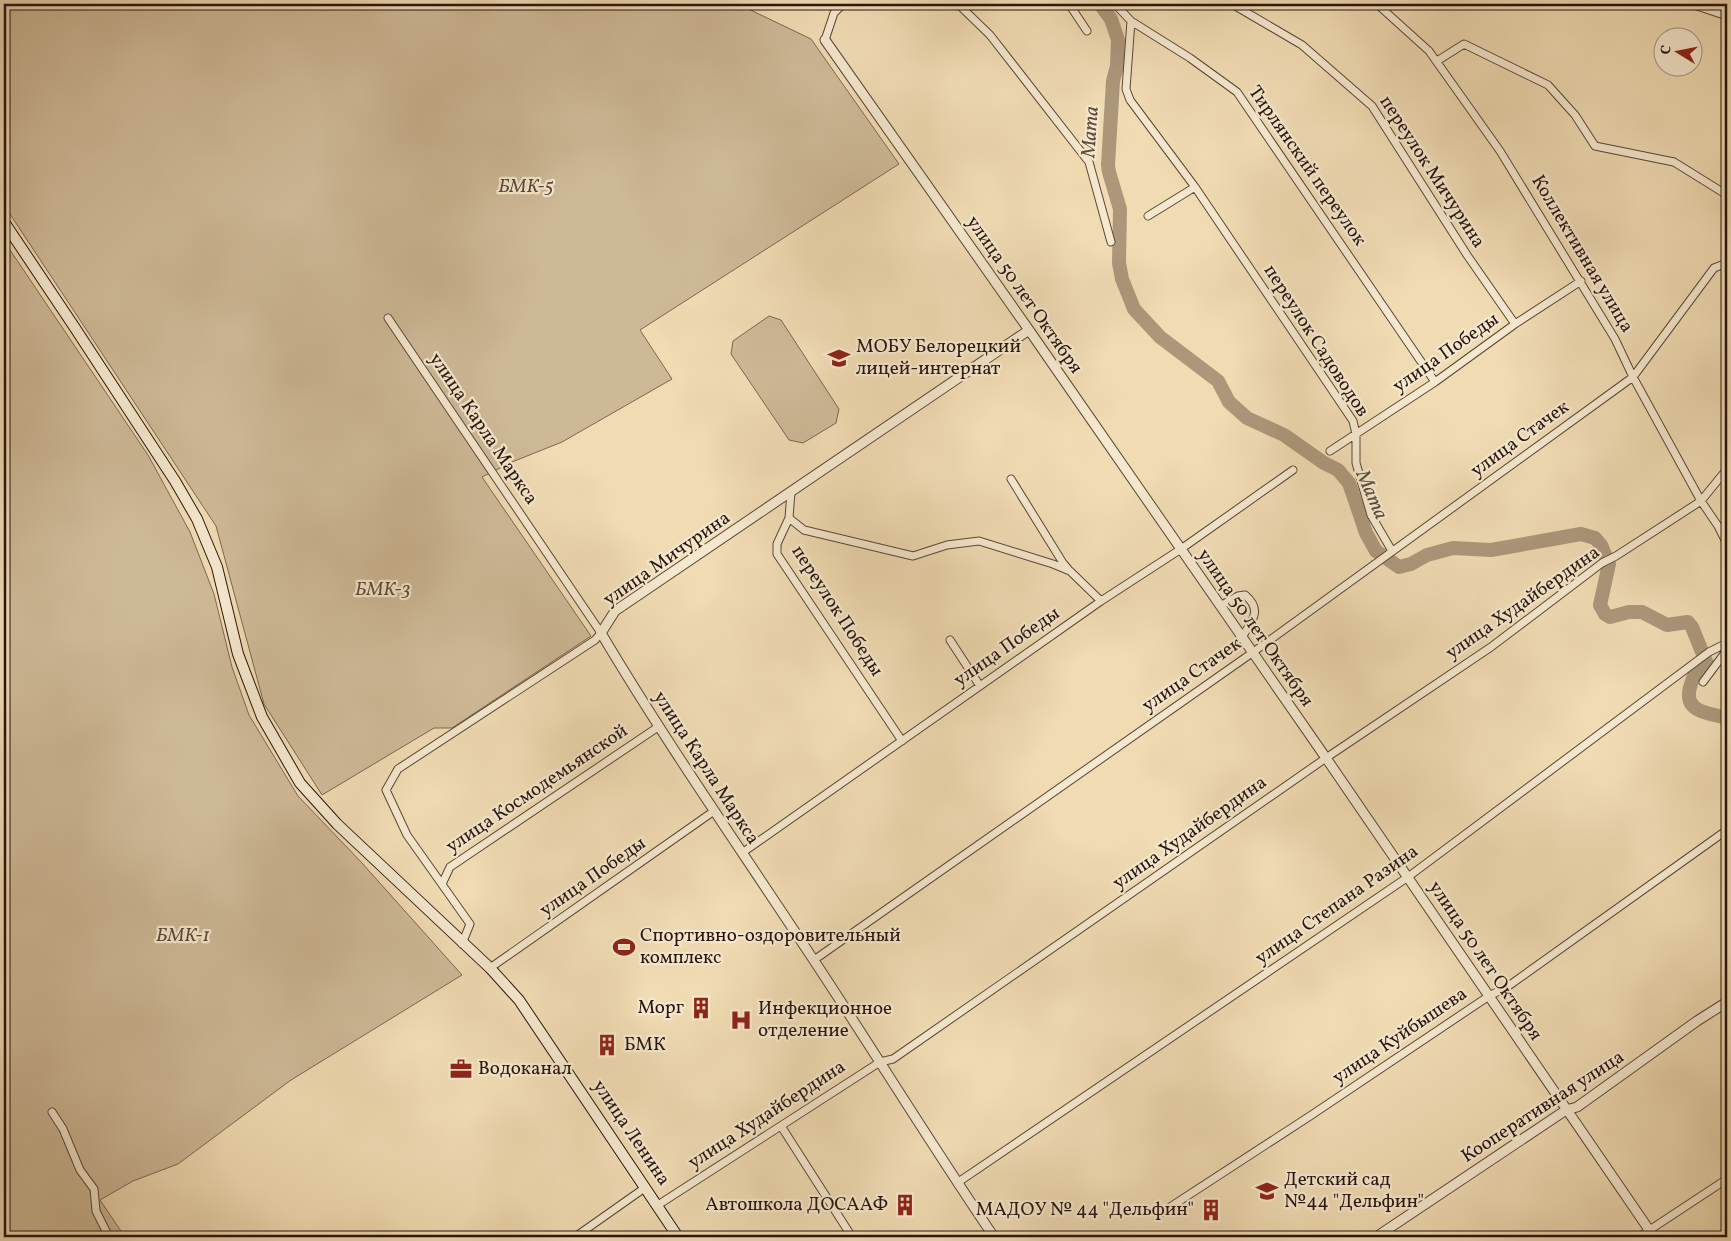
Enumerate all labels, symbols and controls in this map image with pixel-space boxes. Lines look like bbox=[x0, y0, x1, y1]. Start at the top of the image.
north arrow bbox=[1654, 28, 1704, 78]
text: С bbox=[1657, 44, 1677, 56]
street label: Тирлянский переулок bbox=[1242, 81, 1372, 251]
street label: переулок Мичурина bbox=[1373, 91, 1491, 253]
water label: Мата bbox=[1075, 105, 1107, 160]
street label: Коллективная улица bbox=[1525, 170, 1639, 338]
park label: БМК-5 bbox=[499, 174, 554, 200]
street label: улица 50 лет Октября bbox=[960, 211, 1088, 379]
street label: переулок Садоводов bbox=[1257, 260, 1375, 422]
street label: улица Победы bbox=[1388, 307, 1504, 399]
place label: МОБУ Белорецкий лицей-интернат bbox=[856, 334, 1021, 382]
school or university icon: МОБУ Белорецкий лицей-интернат bbox=[826, 345, 852, 371]
street label: улица Карла Маркса bbox=[422, 348, 544, 510]
street label: улица Стачек bbox=[1465, 394, 1575, 484]
water label: Мата bbox=[1347, 465, 1394, 524]
street label: улица Мичурина bbox=[598, 505, 736, 613]
street label: переулок Победы bbox=[785, 540, 889, 682]
street label: улица Худайбердина bbox=[1441, 540, 1605, 666]
street label: улица 50 лет Октября bbox=[1191, 544, 1319, 712]
park label: БМК-3 bbox=[355, 577, 411, 603]
street label: улица Победы bbox=[949, 601, 1065, 693]
street label: улица Стачек bbox=[1137, 631, 1247, 719]
street label: улица Карла Маркса bbox=[647, 686, 765, 850]
street label: улица Космодемьянской bbox=[441, 718, 633, 860]
street label: улица Худайбердина bbox=[1108, 770, 1272, 896]
street label: улица Победы bbox=[535, 831, 651, 923]
street label: улица Степана Разина bbox=[1250, 839, 1424, 971]
street label: улица 50 лет Октября bbox=[1422, 876, 1548, 1046]
park label: БМК-1 bbox=[156, 923, 210, 949]
place label: Спортивно-оздоровительный комплекс bbox=[640, 923, 901, 971]
sports icon: Спортивно-оздоровительный комплекс bbox=[611, 934, 637, 960]
street label: улица Куйбышева bbox=[1327, 981, 1473, 1091]
place label: Морг bbox=[637, 995, 685, 1021]
building icon: Морг bbox=[688, 995, 714, 1021]
place label: Инфекционное отделение bbox=[758, 996, 892, 1044]
hospital icon: Инфекционное отделение bbox=[728, 1007, 754, 1033]
building icon: БМК bbox=[594, 1032, 620, 1058]
place label: БМК bbox=[624, 1032, 666, 1058]
street label: Кооперативная улица bbox=[1456, 1044, 1630, 1170]
street label: улица Худайбердина bbox=[683, 1054, 851, 1176]
office icon: Водоканал bbox=[448, 1056, 474, 1082]
place label: Водоканал bbox=[478, 1056, 572, 1082]
street label: улица Ленина bbox=[586, 1075, 676, 1191]
place label: Детский сад №44 "Дельфин" bbox=[1284, 1167, 1424, 1215]
school or university icon: Детский сад №44 "Дельфин" bbox=[1254, 1178, 1280, 1204]
place label: Автошкола ДОСААФ bbox=[705, 1192, 888, 1218]
building icon: Автошкола ДОСААФ bbox=[892, 1192, 918, 1218]
place label: МАДОУ № 44 "Дельфин" bbox=[976, 1197, 1194, 1223]
building icon: МАДОУ № 44 "Дельфин" bbox=[1198, 1197, 1224, 1223]

